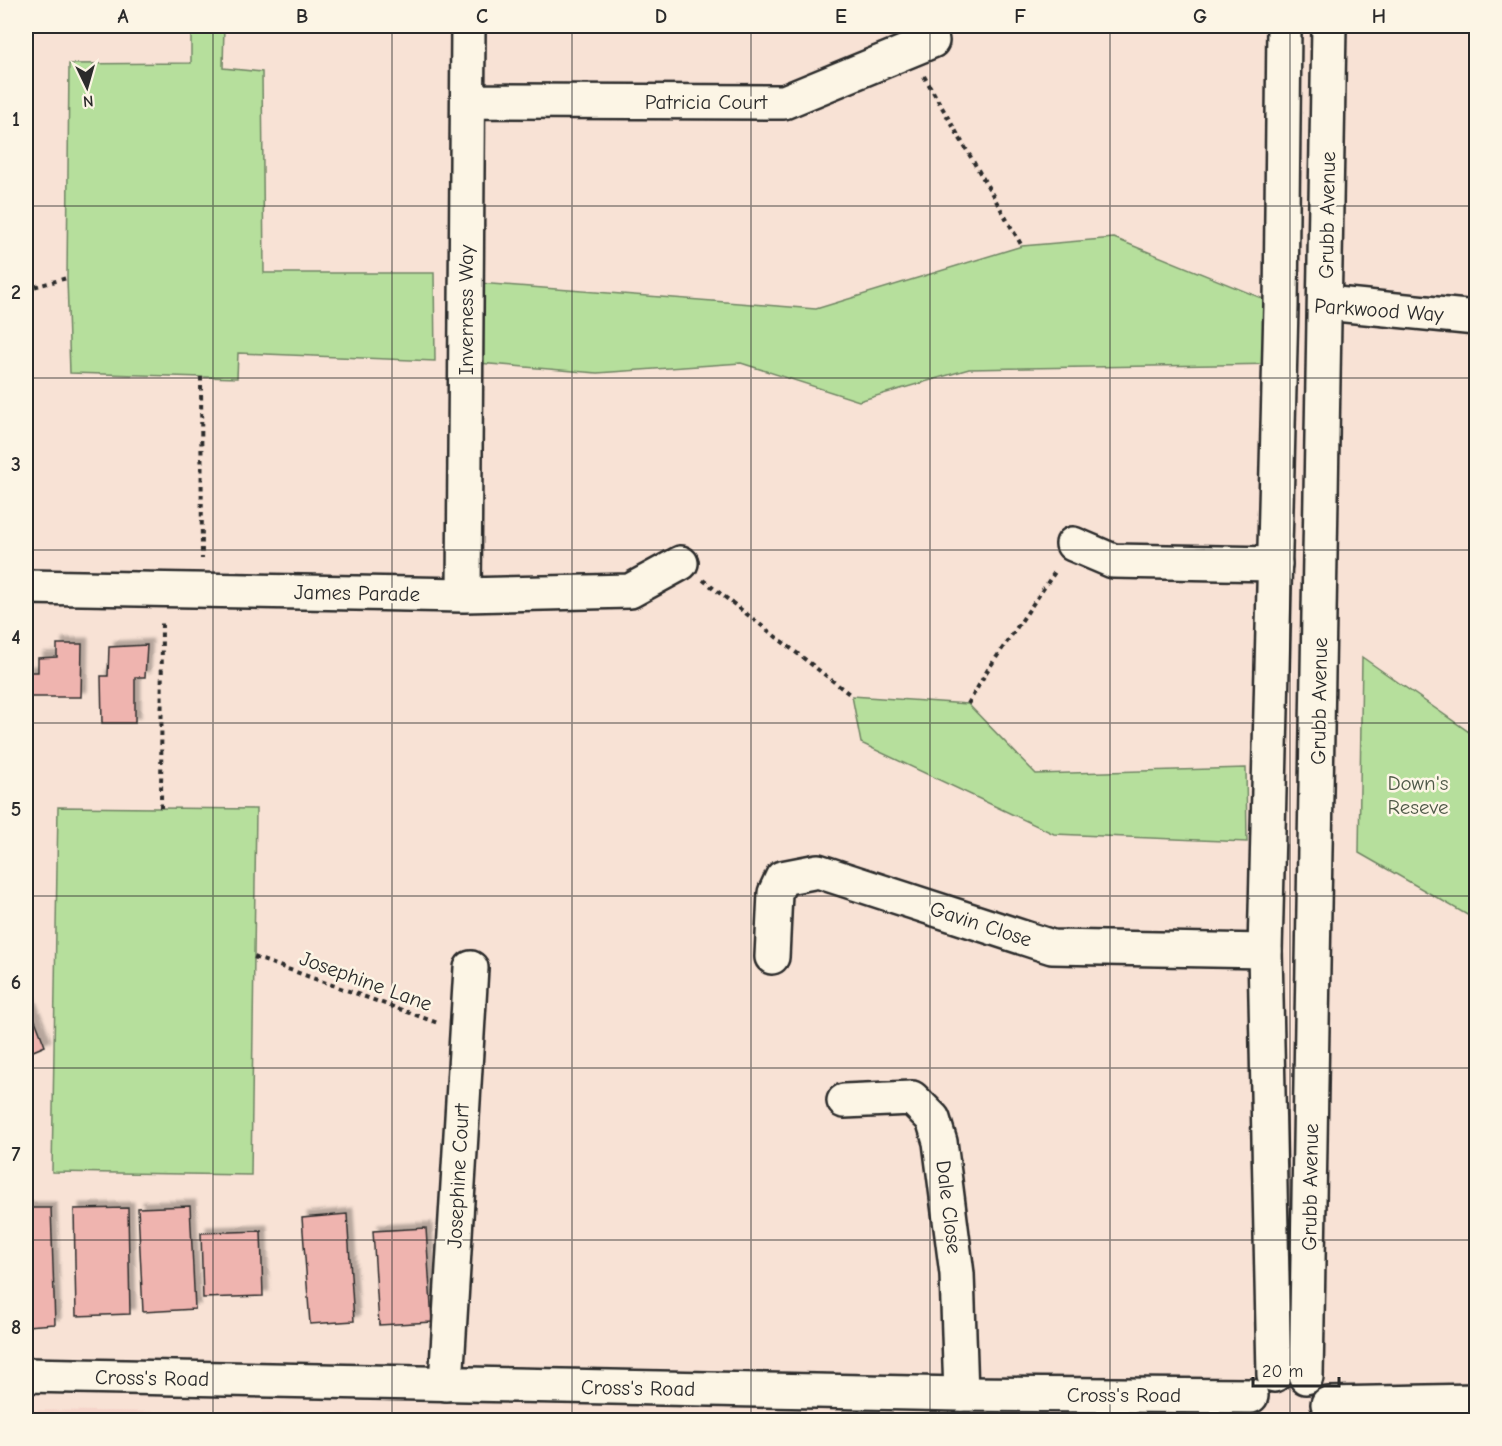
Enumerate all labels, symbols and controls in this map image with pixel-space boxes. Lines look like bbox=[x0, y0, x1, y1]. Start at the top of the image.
text: A bbox=[117, 5, 129, 28]
text: B bbox=[296, 5, 308, 28]
text: C bbox=[476, 5, 488, 28]
text: D bbox=[655, 5, 667, 28]
text: E bbox=[835, 5, 847, 28]
text: F bbox=[1014, 5, 1026, 28]
text: G bbox=[1193, 5, 1207, 28]
text: H bbox=[1372, 5, 1386, 28]
north arrow bbox=[57, 57, 117, 117]
street label: Patricia Court bbox=[645, 90, 768, 114]
text: N bbox=[82, 92, 94, 110]
text: 1 bbox=[12, 108, 20, 131]
street label: Grubb Avenue bbox=[1314, 151, 1340, 279]
street label: Inverness Way bbox=[454, 244, 478, 375]
text: 2 bbox=[11, 281, 21, 304]
street label: Parkwood Way bbox=[1313, 294, 1445, 327]
text: 3 bbox=[11, 453, 21, 476]
street label: James Parade bbox=[294, 580, 420, 606]
text: 4 bbox=[11, 626, 21, 649]
street label: Grubb Avenue bbox=[1306, 637, 1332, 765]
park label: Down's Reseve bbox=[1387, 771, 1449, 819]
text: 5 bbox=[11, 798, 21, 821]
street label: Gavin Close bbox=[927, 896, 1035, 952]
street label: Josephine Lane bbox=[296, 946, 436, 1016]
text: 6 bbox=[11, 971, 21, 994]
street label: Josephine Court bbox=[442, 1102, 474, 1249]
street label: Grubb Avenue bbox=[1297, 1123, 1323, 1251]
text: 7 bbox=[12, 1143, 21, 1166]
street label: Dale Close bbox=[931, 1159, 967, 1255]
text: 8 bbox=[11, 1316, 21, 1339]
scale bar bbox=[1253, 1350, 1338, 1388]
text: 20 m bbox=[1262, 1361, 1303, 1382]
street label: Cross's Road bbox=[95, 1365, 209, 1391]
street label: Cross's Road bbox=[581, 1375, 695, 1401]
street label: Cross's Road bbox=[1067, 1383, 1181, 1407]

